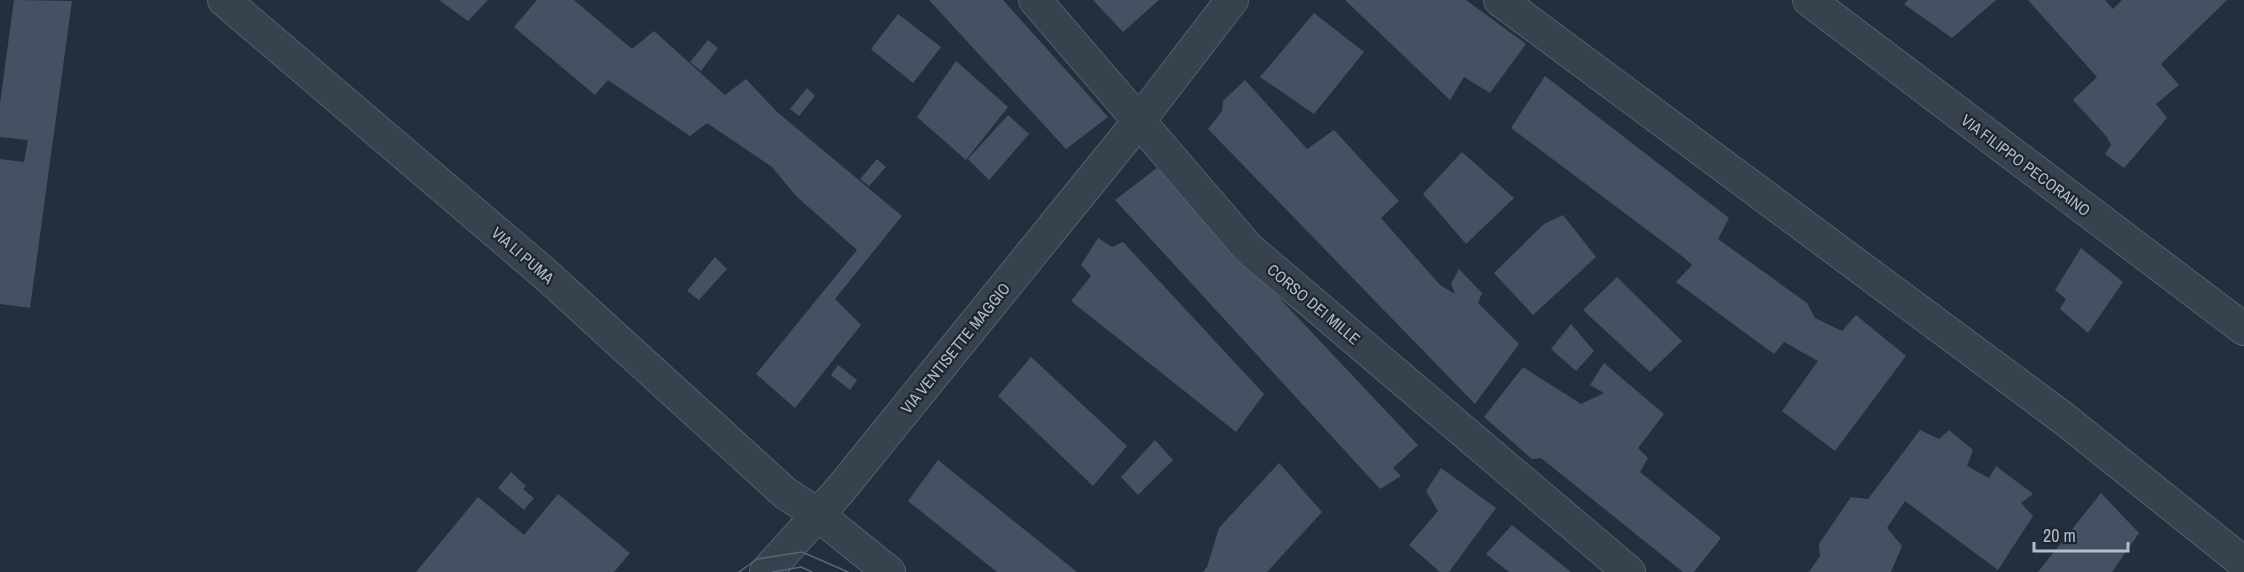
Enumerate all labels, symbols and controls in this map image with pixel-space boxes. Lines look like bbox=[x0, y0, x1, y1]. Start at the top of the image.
street label: VIA FILIPPO PECORAINO bbox=[1957, 109, 2095, 221]
street label: VIA LI PUMA bbox=[487, 222, 559, 289]
street label: CORSO DEI MILLE bbox=[1263, 259, 1365, 349]
street label: VIA VENTISETTE MAGGIO bbox=[895, 278, 1015, 418]
scale bar bbox=[2034, 515, 2128, 553]
text: 20 m bbox=[2043, 523, 2076, 548]

